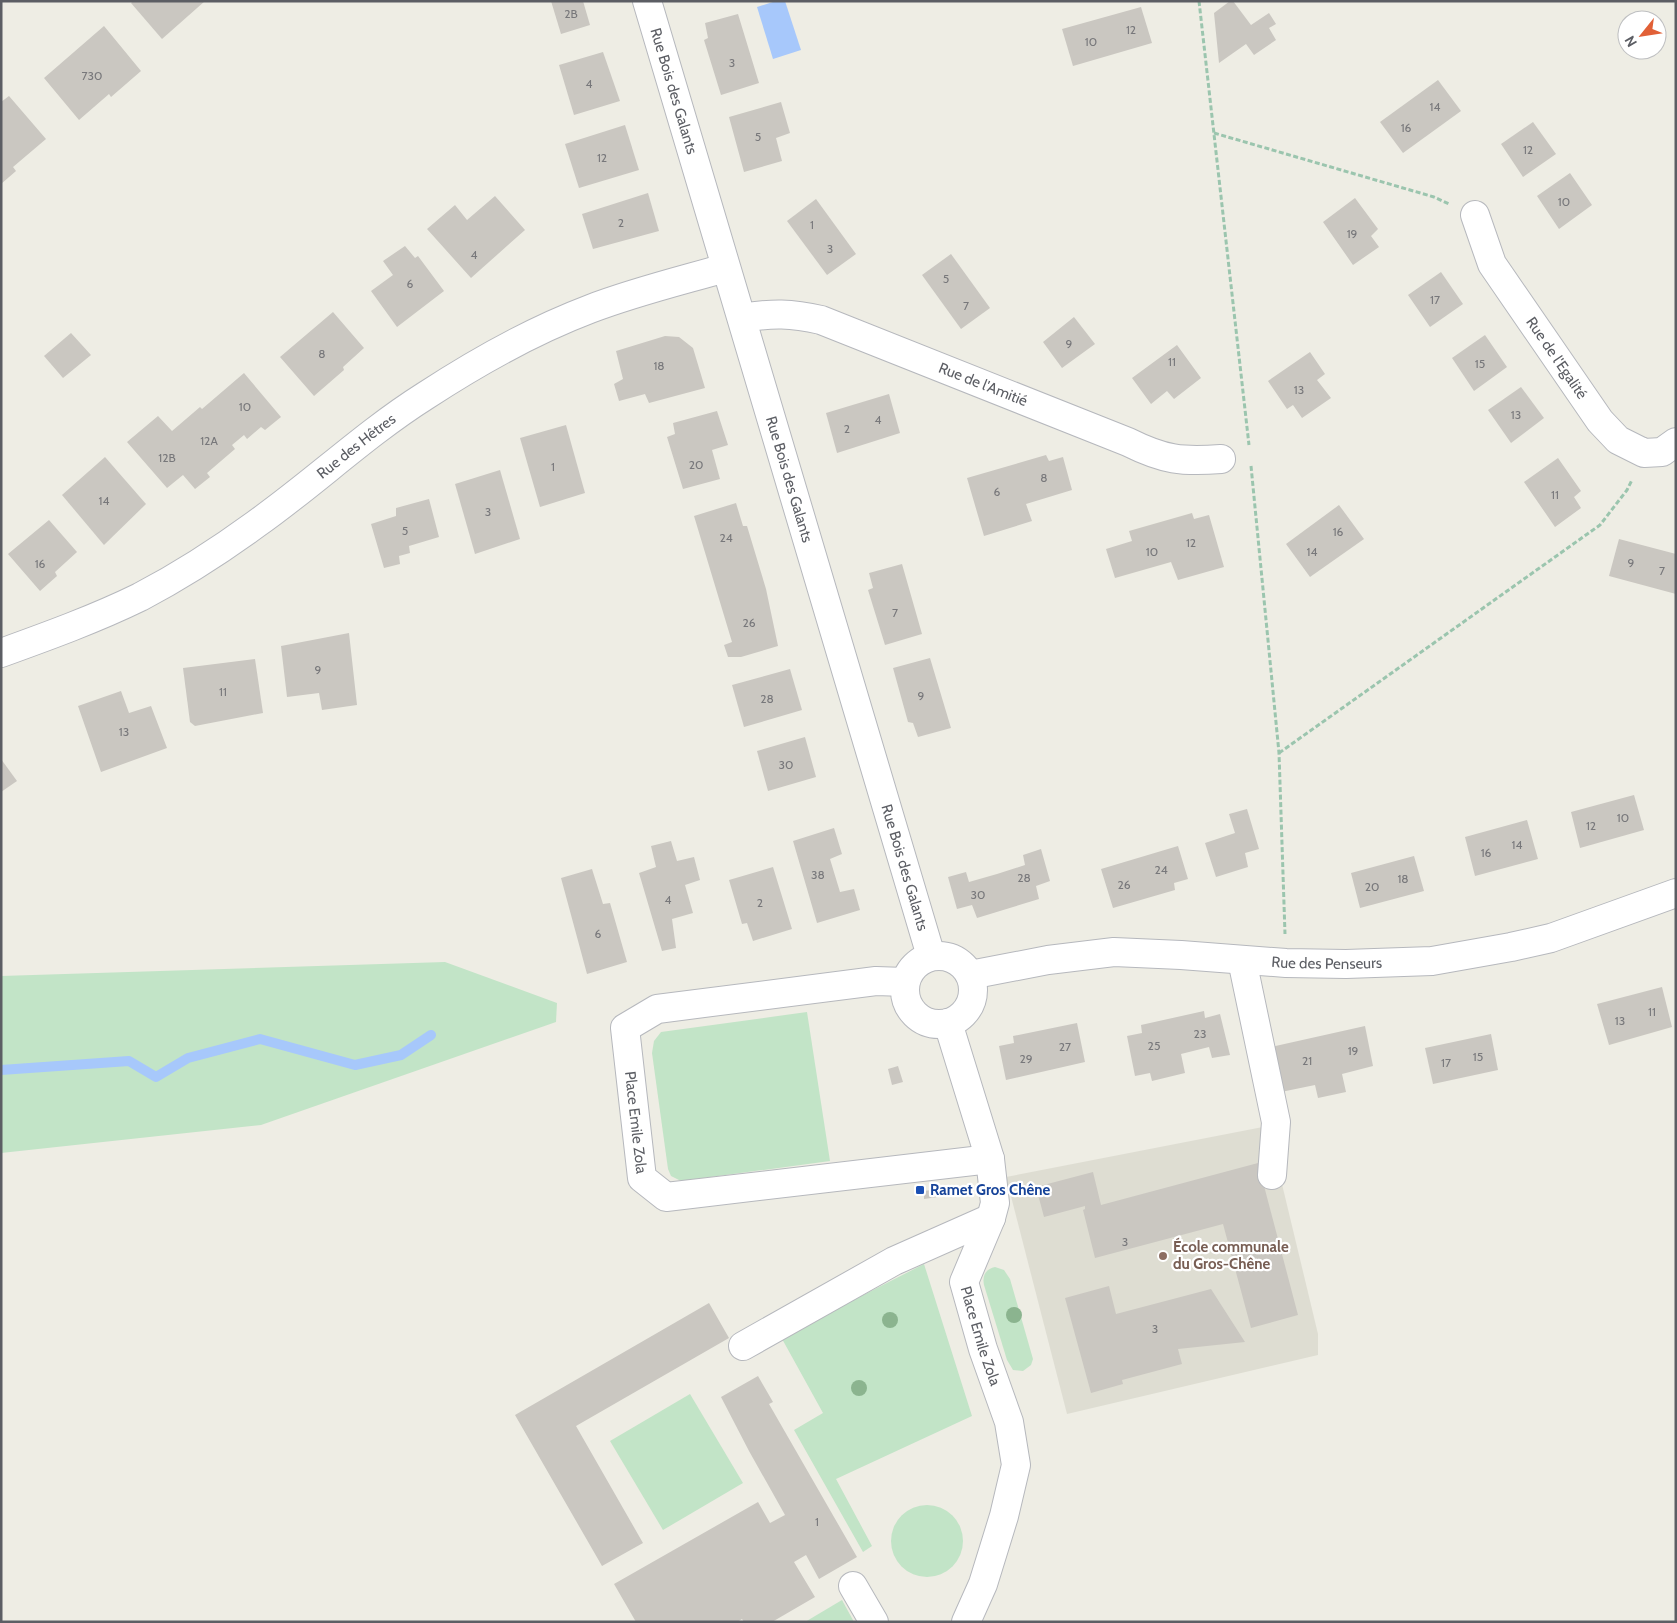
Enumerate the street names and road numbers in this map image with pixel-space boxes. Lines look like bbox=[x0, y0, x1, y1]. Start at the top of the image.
street label: Rue Bois des Galants bbox=[646, 26, 701, 156]
street label: Rue de l'Egalité bbox=[1522, 314, 1591, 403]
street label: Rue de l'Amitié bbox=[936, 359, 1030, 410]
street label: Rue des Hêtres bbox=[313, 410, 399, 483]
street label: Rue Bois des Galants bbox=[762, 414, 817, 545]
street label: Rue Bois des Galants bbox=[877, 802, 932, 933]
street label: Rue des Penseurs bbox=[1271, 953, 1382, 973]
street label: Place Emile Zola bbox=[621, 1070, 651, 1175]
street label: Place Emile Zola bbox=[957, 1284, 1005, 1389]

